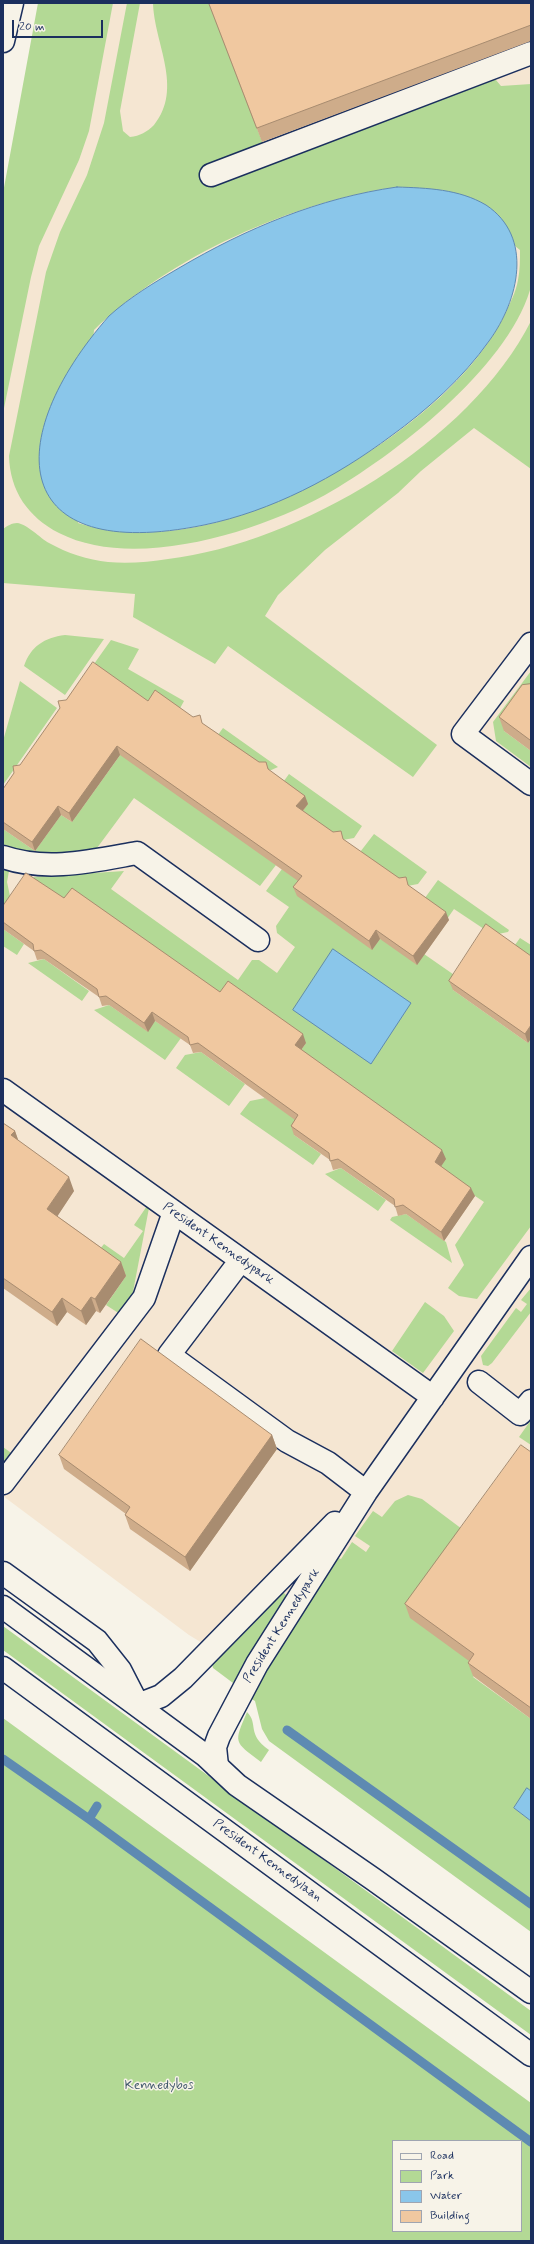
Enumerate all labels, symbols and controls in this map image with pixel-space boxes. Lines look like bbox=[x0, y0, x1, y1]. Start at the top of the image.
scale bar bbox=[14, 12, 105, 38]
text: 20 m bbox=[19, 19, 45, 35]
street label: President Kennedypark bbox=[159, 1200, 277, 1288]
street label: President Kennedypark bbox=[240, 1566, 324, 1686]
street label: President Kennedylaan bbox=[210, 1816, 324, 1906]
park label: Kennedybos bbox=[125, 2078, 193, 2094]
legend bbox=[392, 2140, 522, 2232]
text: Road bbox=[430, 2148, 454, 2164]
text: Park bbox=[430, 2168, 454, 2184]
text: Water bbox=[430, 2188, 462, 2204]
text: Building bbox=[430, 2208, 470, 2224]

